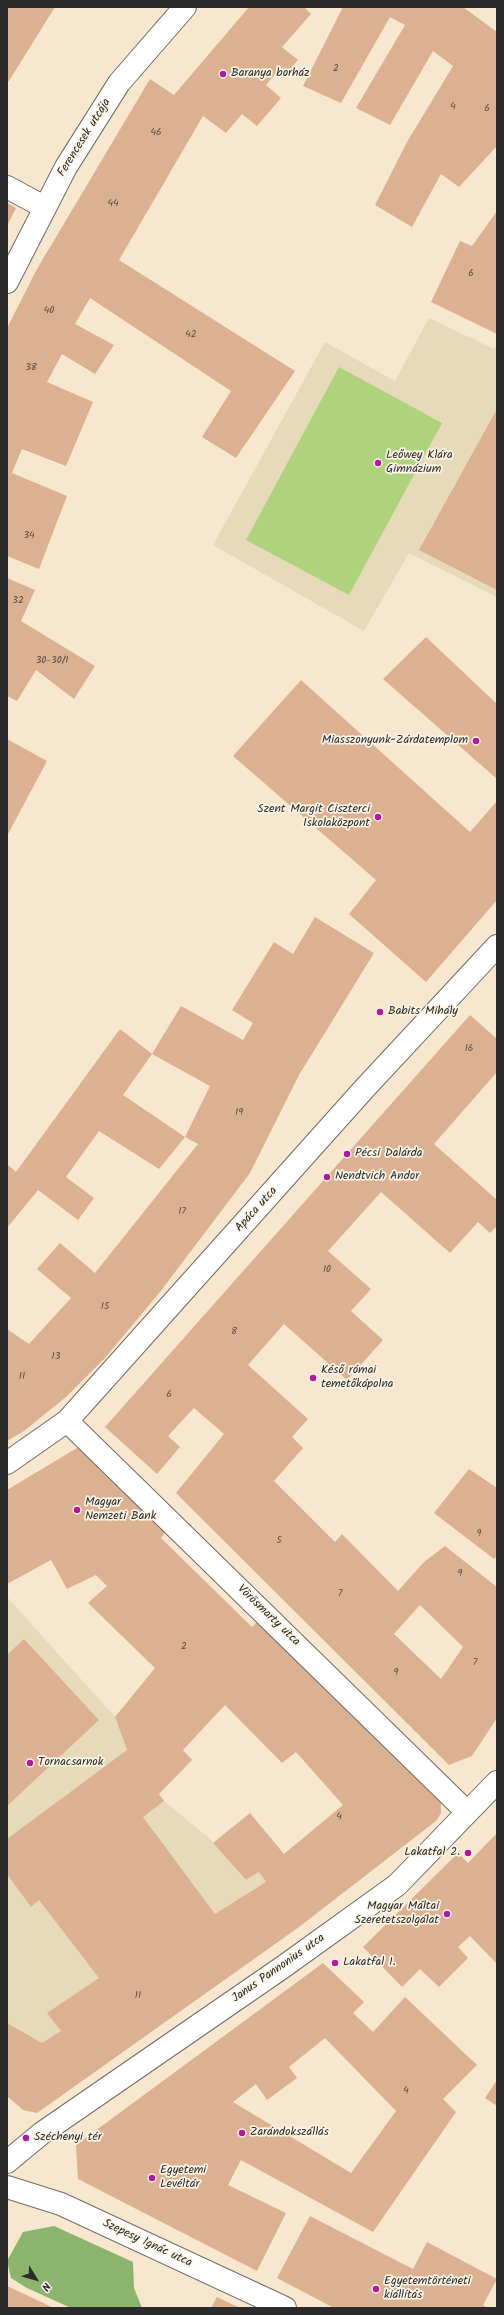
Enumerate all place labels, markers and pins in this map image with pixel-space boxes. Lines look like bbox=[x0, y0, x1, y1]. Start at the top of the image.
place label: Baranya borház bbox=[231, 67, 309, 81]
marker: Baranya borház bbox=[218, 69, 228, 79]
place label: Leőwey Klára Gimnázium bbox=[386, 449, 453, 477]
marker: Leőwey Klára Gimnázium bbox=[373, 458, 383, 468]
place label: Miasszonyunk-Zárdatemplom bbox=[322, 734, 468, 748]
marker: Miasszonyunk-Zárdatemplom bbox=[471, 736, 481, 746]
place label: Szent Margit Ciszterci Iskolaközpont bbox=[257, 803, 370, 831]
marker: Szent Margit Ciszterci Iskolaközpont bbox=[373, 812, 383, 822]
place label: Babits Mihály bbox=[388, 1005, 458, 1019]
marker: Babits Mihály bbox=[375, 1007, 385, 1017]
place label: Pécsi Dalárda bbox=[355, 1147, 422, 1161]
marker: Pécsi Dalárda bbox=[342, 1149, 352, 1159]
place label: Nendtvich Andor bbox=[335, 1170, 419, 1184]
marker: Nendtvich Andor bbox=[322, 1172, 332, 1182]
place label: Késő római temetőkápolna bbox=[321, 1364, 393, 1392]
marker: Késő római temetőkápolna bbox=[308, 1373, 318, 1383]
place label: Magyar Nemzeti Bank bbox=[85, 1496, 156, 1524]
marker: Magyar Nemzeti Bank bbox=[72, 1505, 82, 1515]
place label: Tornacsarnok bbox=[38, 1756, 103, 1770]
marker: Tornacsarnok bbox=[25, 1758, 35, 1768]
place label: Lakatfal 2. bbox=[404, 1846, 460, 1860]
marker: Lakatfal 2. bbox=[463, 1848, 473, 1858]
place label: Magyar Máltai Szeretetszolgálat bbox=[355, 1900, 439, 1928]
marker: Magyar Máltai Szeretetszolgálat bbox=[442, 1909, 452, 1919]
place label: Lakatfal 1. bbox=[343, 1956, 396, 1970]
marker: Lakatfal 1. bbox=[330, 1958, 340, 1968]
place label: Zarándokszállás bbox=[250, 2126, 329, 2140]
marker: Zarándokszállás bbox=[237, 2128, 247, 2138]
place label: Széchenyi tér bbox=[34, 2131, 102, 2145]
marker: Széchenyi tér bbox=[21, 2133, 31, 2143]
place label: Egyetemi Levéltár bbox=[160, 2164, 206, 2192]
marker: Egyetemi Levéltár bbox=[147, 2173, 157, 2183]
place label: Egyetemtörténeti kiállítás bbox=[384, 2275, 471, 2303]
marker: Egyetemtörténeti kiállítás bbox=[371, 2284, 381, 2294]

